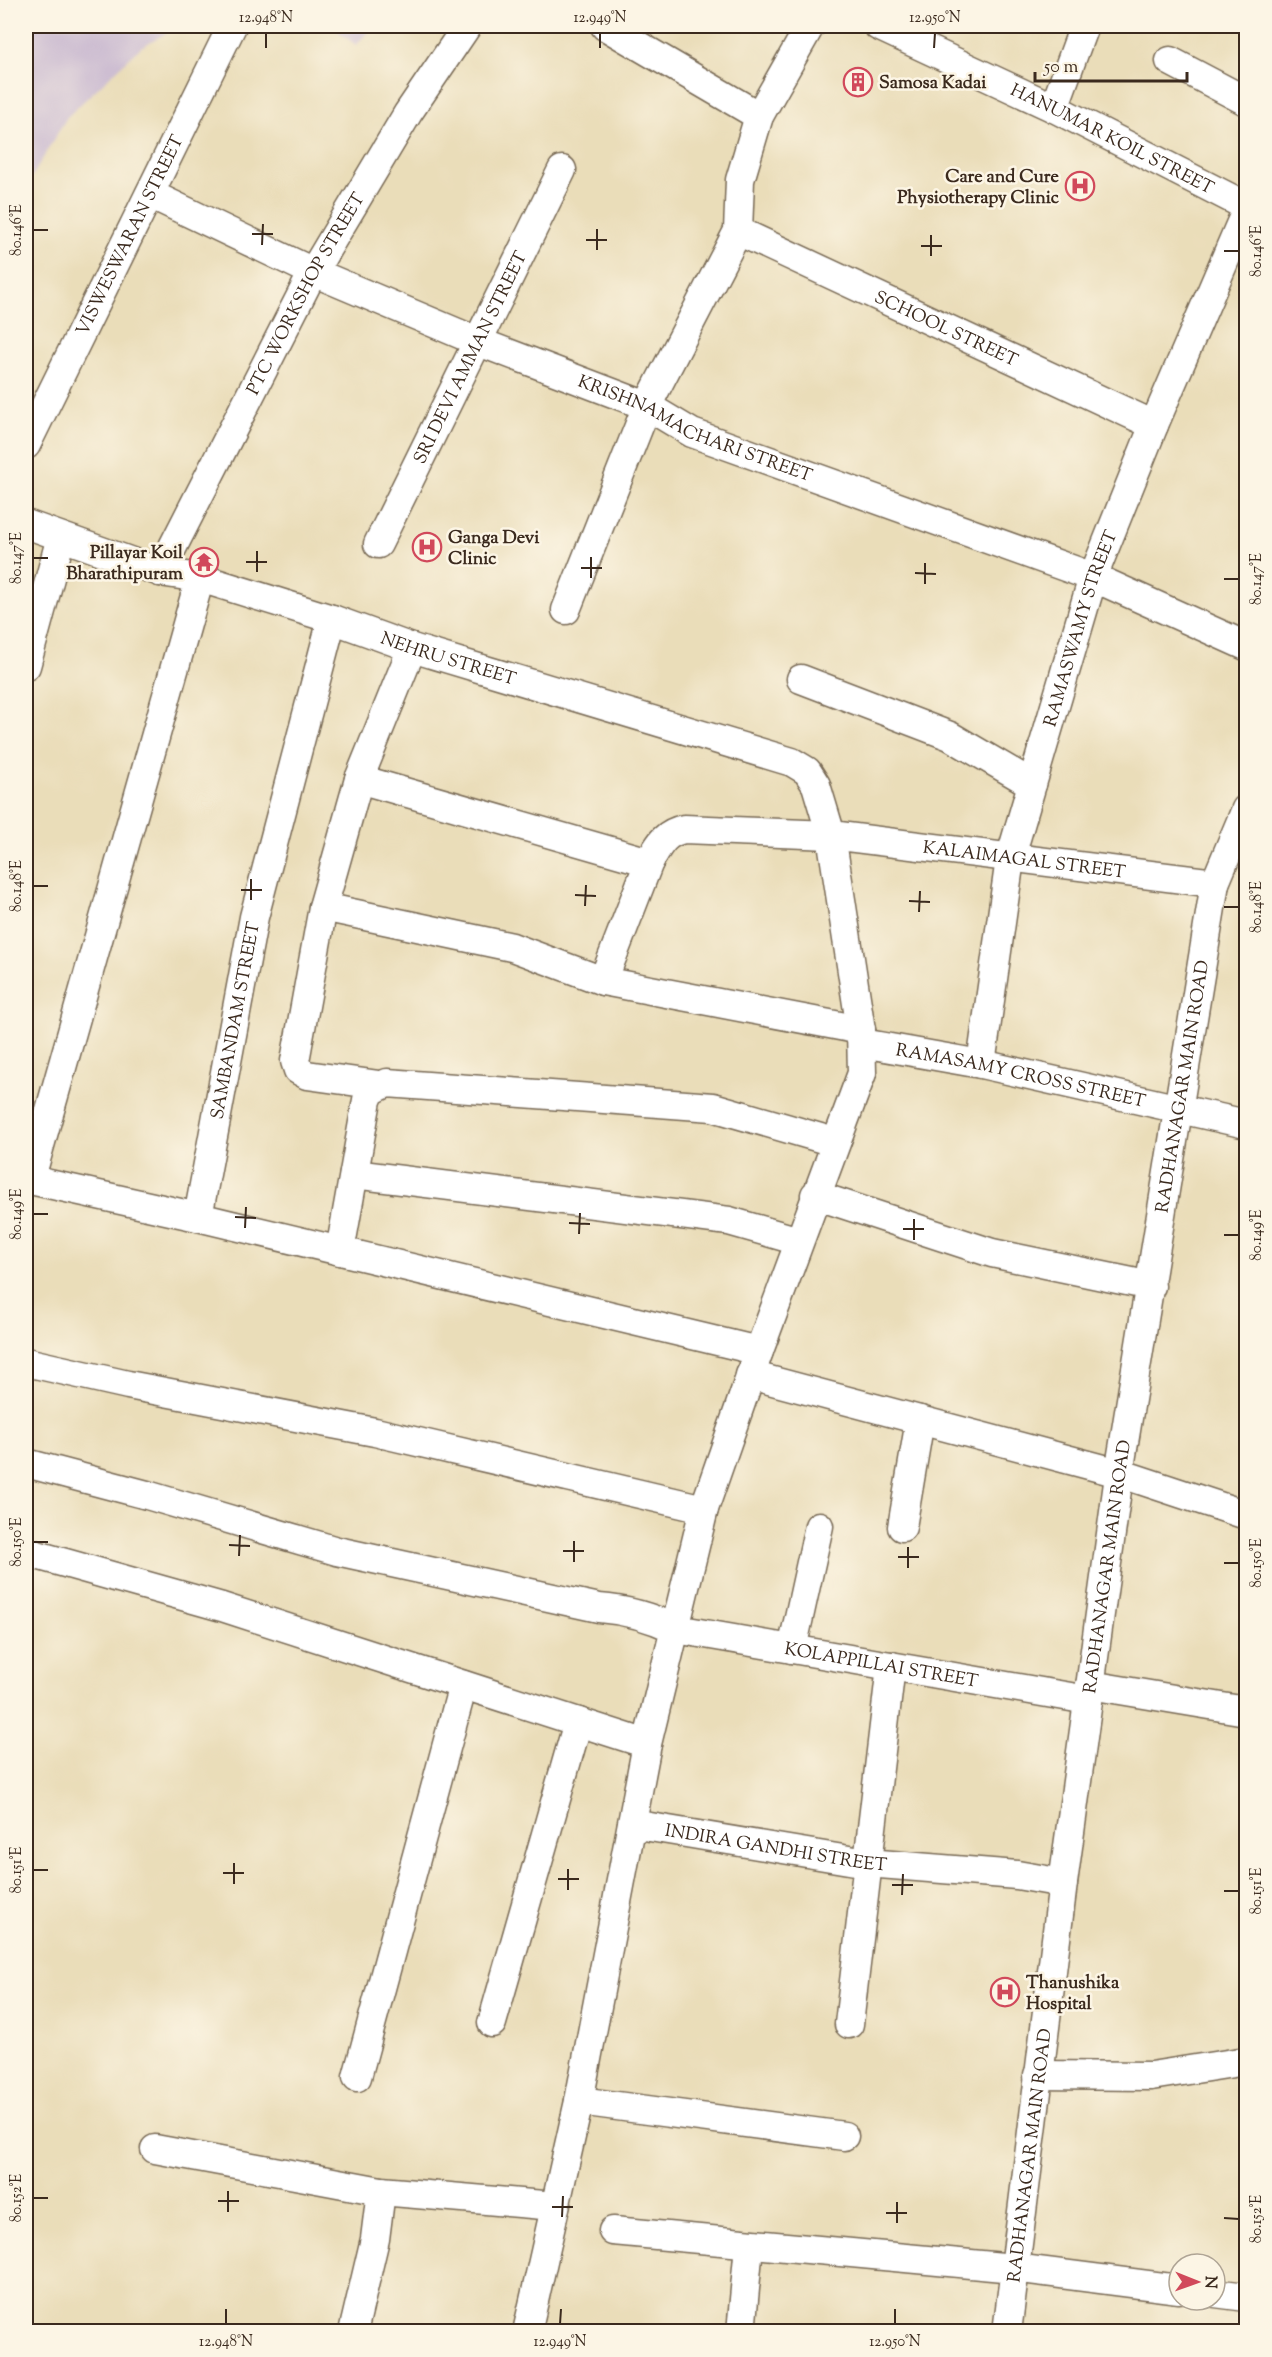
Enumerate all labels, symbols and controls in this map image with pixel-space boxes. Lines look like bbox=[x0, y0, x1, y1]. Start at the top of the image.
text: 12.948°N bbox=[239, 8, 293, 29]
text: 12.949°N bbox=[573, 8, 627, 29]
text: 12.950°N bbox=[909, 8, 961, 29]
scale bar bbox=[1035, 45, 1186, 83]
text: 50 m bbox=[1043, 55, 1079, 81]
building icon: Samosa Kadai bbox=[842, 66, 874, 98]
place label: Samosa Kadai bbox=[879, 71, 987, 97]
street label: HANUMAR KOIL STREET bbox=[1005, 78, 1218, 203]
street label: VISWESWARAN STREET bbox=[71, 131, 192, 341]
place label: Care and Cure Physiotherapy Clinic bbox=[897, 165, 1060, 212]
hospital icon: Care and Cure Physiotherapy Clinic bbox=[1064, 170, 1096, 202]
street label: PTC WORKSHOP STREET bbox=[241, 188, 373, 400]
text: 80.146°E bbox=[7, 204, 28, 256]
text: 80.146°E bbox=[1247, 225, 1268, 277]
street label: SRI DEVI AMMAN STREET bbox=[408, 247, 535, 469]
street label: SCHOOL STREET bbox=[870, 285, 1022, 375]
street label: KRISHNAMACHARI STREET bbox=[573, 370, 816, 490]
place label: Ganga Devi Clinic bbox=[448, 526, 540, 573]
street label: RAMASWAMY STREET bbox=[1039, 527, 1125, 730]
hospital icon: Ganga Devi Clinic bbox=[411, 531, 443, 563]
text: 80.147°E bbox=[7, 532, 28, 584]
place label: Pillayar Koil Bharathipuram bbox=[66, 541, 184, 588]
temple icon: Pillayar Koil Bharathipuram bbox=[188, 546, 220, 578]
text: 80.147°E bbox=[1247, 553, 1268, 605]
street label: NEHRU STREET bbox=[376, 627, 519, 694]
street label: KALAIMAGAL STREET bbox=[921, 836, 1127, 887]
text: 80.148°E bbox=[7, 860, 28, 912]
text: 80.148°E bbox=[1247, 881, 1268, 933]
street label: SAMBANDAM STREET bbox=[206, 920, 268, 1122]
street label: RADHANAGAR MAIN ROAD bbox=[1151, 958, 1217, 1215]
street label: RAMASAMY CROSS STREET bbox=[893, 1038, 1148, 1116]
text: 80.149°E bbox=[7, 1188, 28, 1240]
text: 80.149°E bbox=[1247, 1209, 1268, 1261]
street label: RADHANAGAR MAIN ROAD bbox=[1078, 1438, 1139, 1695]
text: 80.150°E bbox=[7, 1517, 28, 1567]
text: 80.150°E bbox=[1247, 1538, 1268, 1588]
street label: KOLAPPILLAI STREET bbox=[782, 1637, 980, 1696]
street label: INDIRA GANDHI STREET bbox=[663, 1819, 888, 1880]
text: 80.151°E bbox=[7, 1846, 28, 1894]
text: 80.151°E bbox=[1247, 1867, 1268, 1915]
place label: Thanushika Hospital bbox=[1026, 1971, 1120, 2018]
hospital icon: Thanushika Hospital bbox=[989, 1976, 1021, 2008]
street label: RADHANAGAR MAIN ROAD bbox=[1002, 2027, 1060, 2284]
text: 80.152°E bbox=[7, 2174, 28, 2222]
text: 80.152°E bbox=[1247, 2195, 1268, 2243]
north arrow bbox=[1167, 2252, 1227, 2312]
text: N bbox=[1198, 2276, 1221, 2289]
text: 12.948°N bbox=[199, 2332, 253, 2353]
text: 12.949°N bbox=[533, 2332, 587, 2353]
text: 12.950°N bbox=[869, 2332, 921, 2353]

